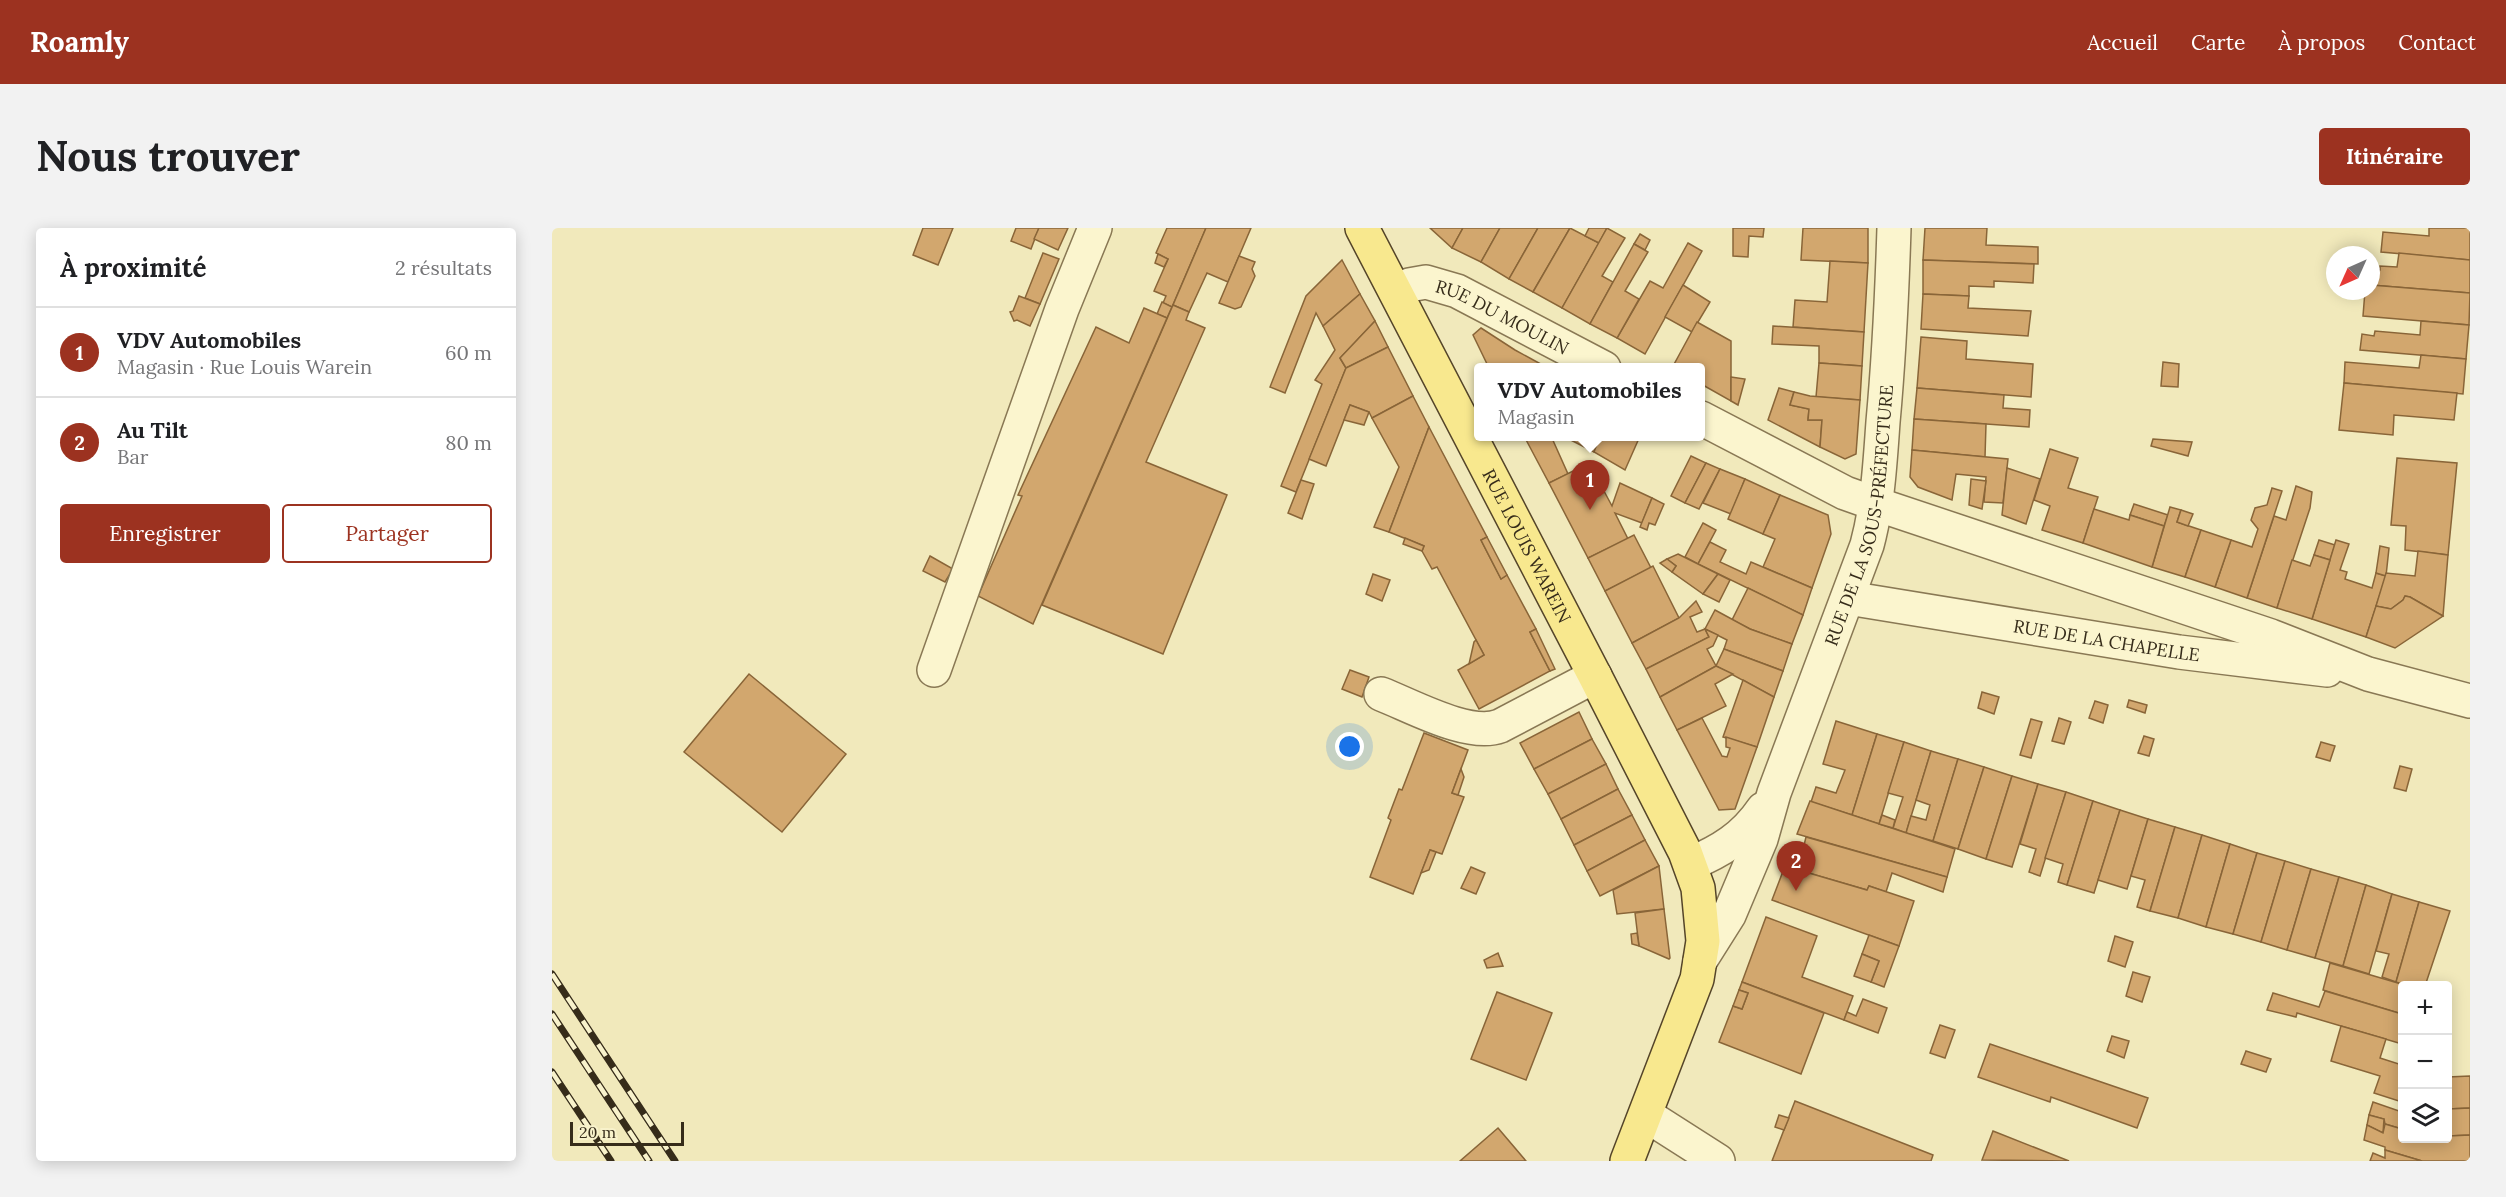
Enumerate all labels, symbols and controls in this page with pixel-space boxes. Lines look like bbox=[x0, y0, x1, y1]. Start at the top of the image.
text: Roamly bbox=[30, 24, 129, 60]
text: Accueil bbox=[2087, 29, 2158, 56]
text: Carte bbox=[2191, 29, 2245, 56]
text: À propos bbox=[2278, 29, 2365, 56]
text: Contact bbox=[2398, 29, 2476, 56]
button: Itinéraire bbox=[2319, 128, 2470, 185]
text: Nous trouver bbox=[36, 129, 300, 183]
north arrow bbox=[2326, 246, 2380, 300]
text: À proximité bbox=[60, 251, 206, 284]
text: 2 résultats bbox=[395, 255, 492, 280]
street label: RUE DU MOULIN bbox=[1433, 274, 1573, 359]
text: VDV Automobiles bbox=[117, 326, 301, 354]
text: 1 bbox=[75, 340, 84, 365]
text: 60 m bbox=[445, 340, 492, 365]
text: Magasin · Rue Louis Warein bbox=[117, 354, 372, 379]
popup bbox=[1474, 363, 1705, 441]
text: VDV Automobiles bbox=[1497, 376, 1682, 404]
street label: RUE DE LA SOUS-PRÉFECTURE bbox=[1819, 384, 1898, 649]
text: Magasin bbox=[1497, 404, 1575, 429]
text: Au Tilt bbox=[117, 416, 188, 444]
text: 2 bbox=[74, 430, 85, 455]
text: 80 m bbox=[445, 430, 492, 455]
text: Bar bbox=[117, 444, 148, 469]
pin: 1 bbox=[1570, 460, 1610, 510]
street label: RUE LOUIS WAREIN bbox=[1478, 465, 1577, 626]
button: Enregistrer bbox=[60, 504, 270, 563]
button: Partager bbox=[282, 504, 492, 563]
street label: RUE DE LA CHAPELLE bbox=[2012, 614, 2201, 666]
your location bbox=[1335, 732, 1364, 761]
pin: 2 bbox=[1776, 842, 1816, 891]
map controls bbox=[2398, 981, 2452, 1143]
button: + bbox=[2398, 981, 2452, 1035]
button: − bbox=[2398, 1035, 2452, 1089]
button: layers bbox=[2398, 1089, 2452, 1143]
scale bar bbox=[570, 1119, 684, 1146]
text: 20 m bbox=[579, 1122, 616, 1142]

